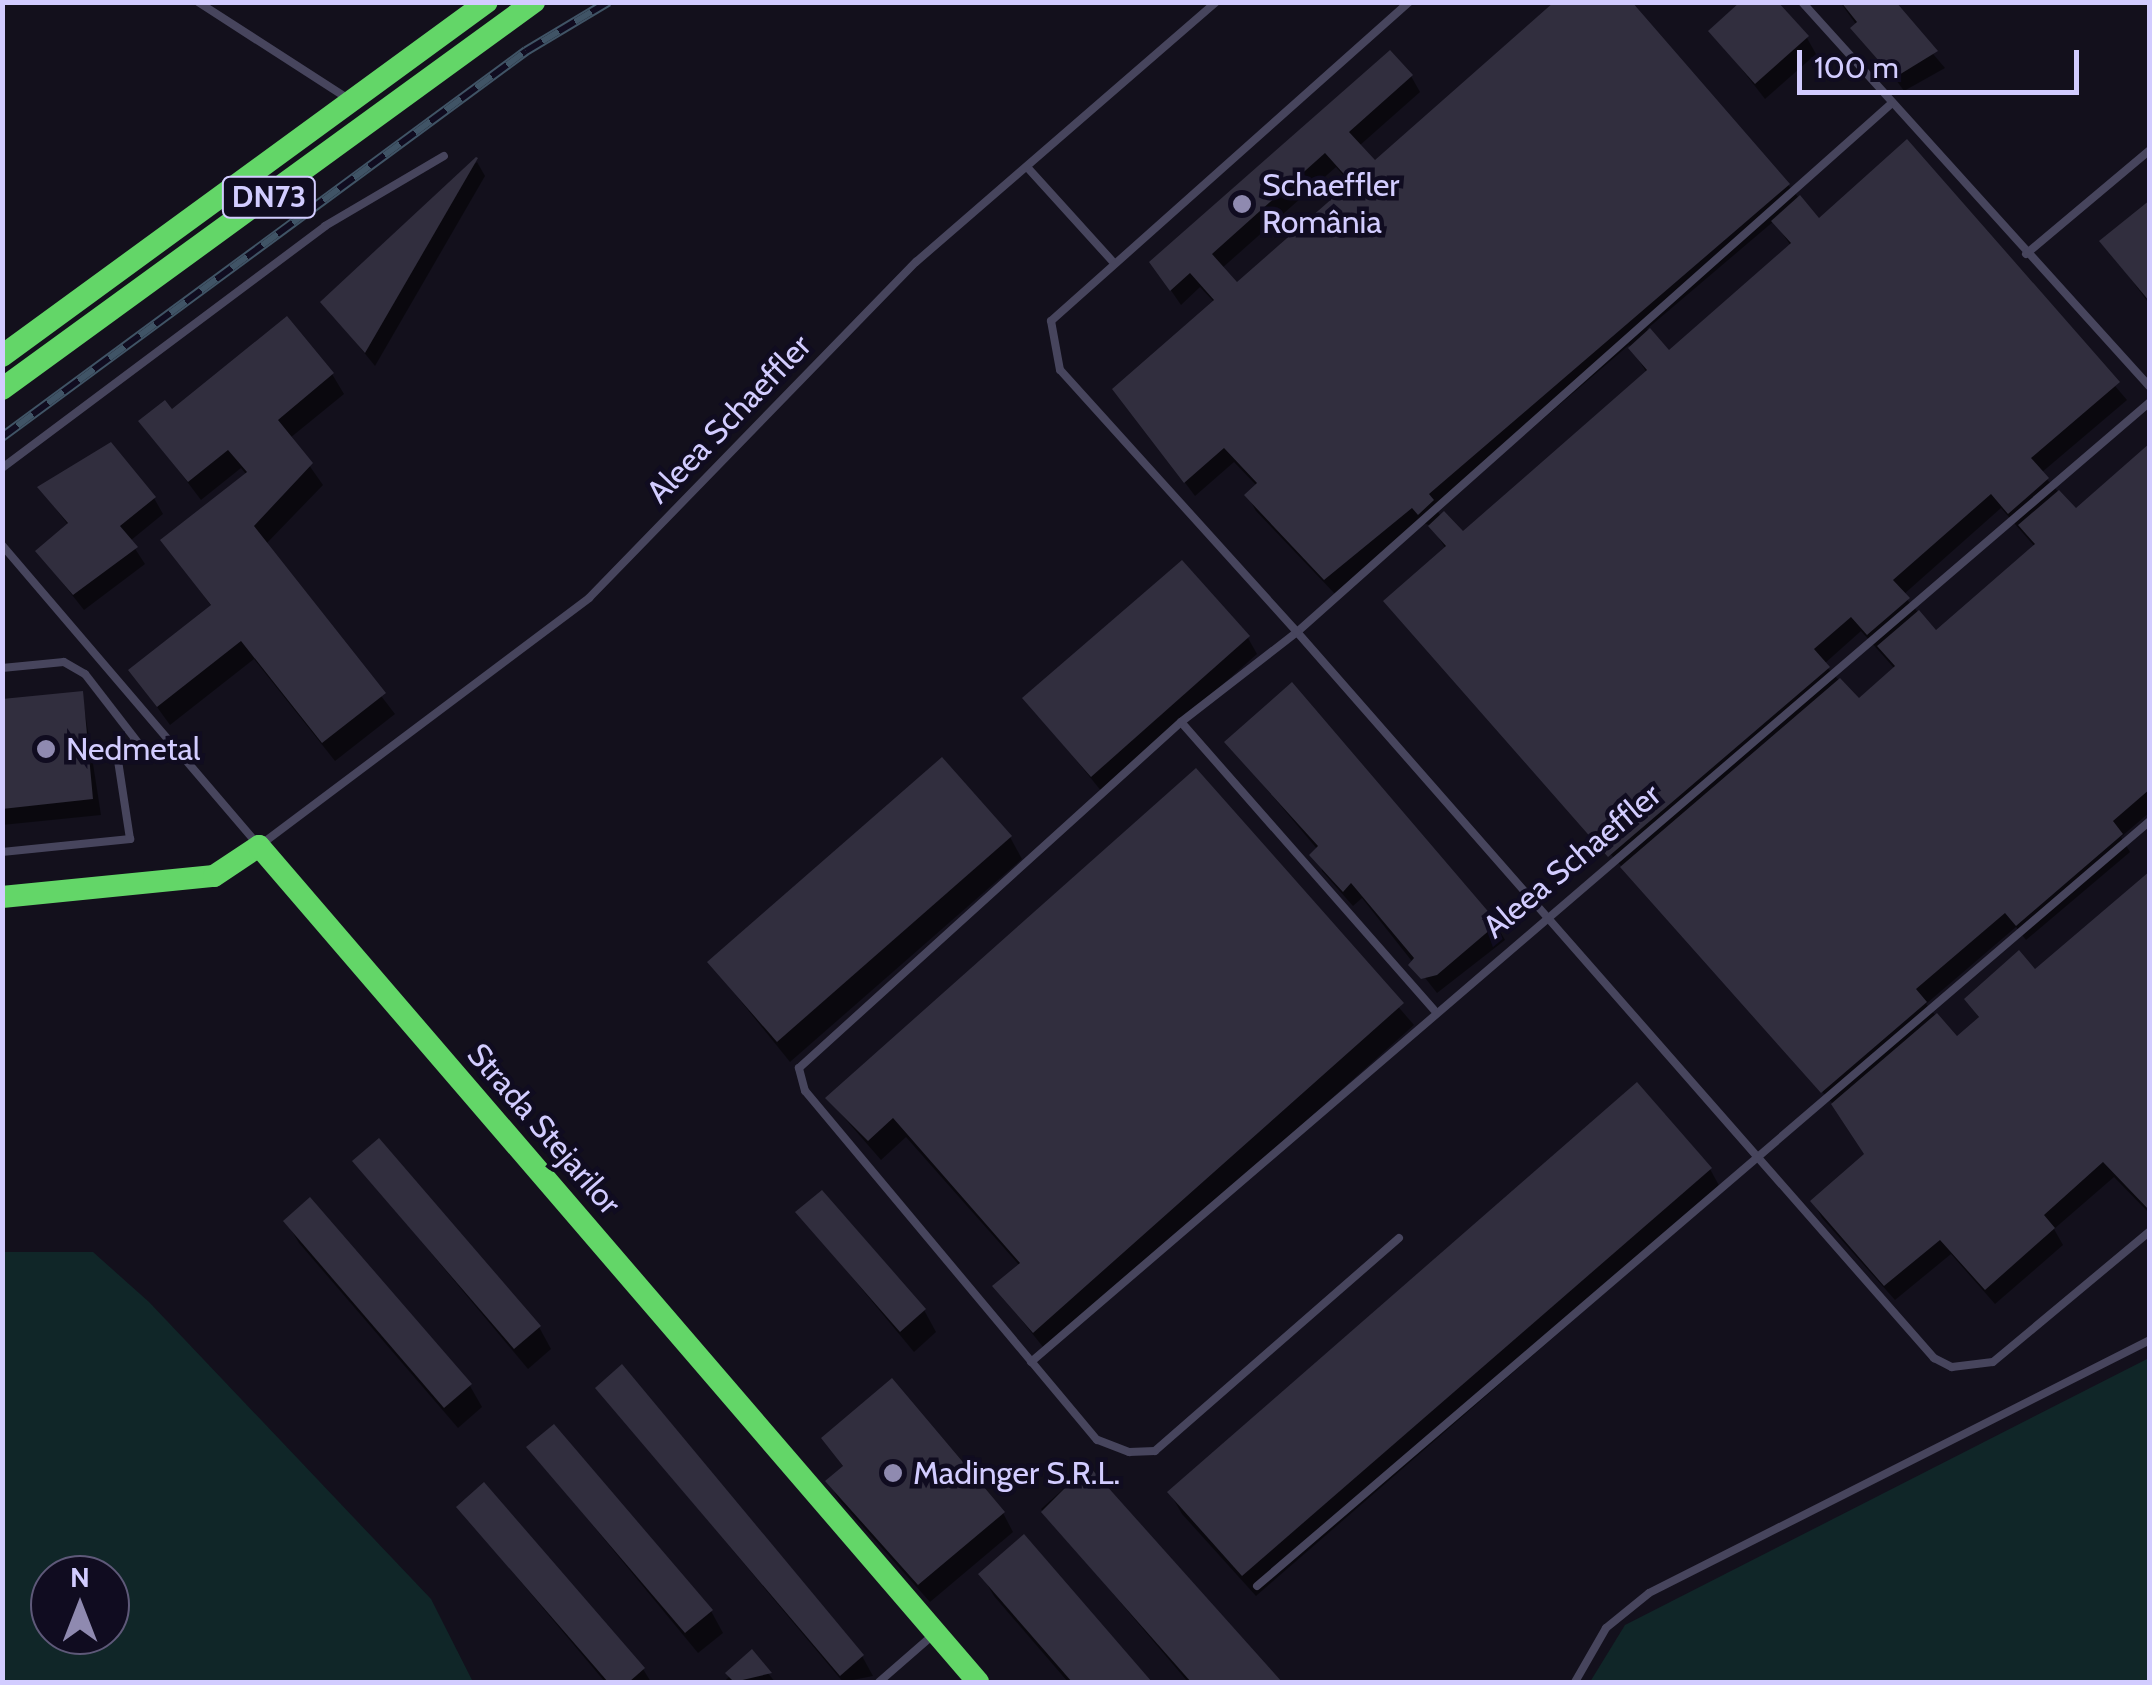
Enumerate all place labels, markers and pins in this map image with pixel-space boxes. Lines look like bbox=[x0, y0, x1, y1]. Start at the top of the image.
place label: Schaeffler România bbox=[1262, 167, 1399, 242]
marker: Schaeffler România bbox=[1231, 193, 1253, 215]
place label: Nedmetal bbox=[66, 730, 200, 768]
marker: Nedmetal bbox=[35, 738, 57, 760]
place label: Madinger S.R.L. bbox=[913, 1454, 1120, 1492]
marker: Madinger S.R.L. bbox=[882, 1462, 904, 1484]

